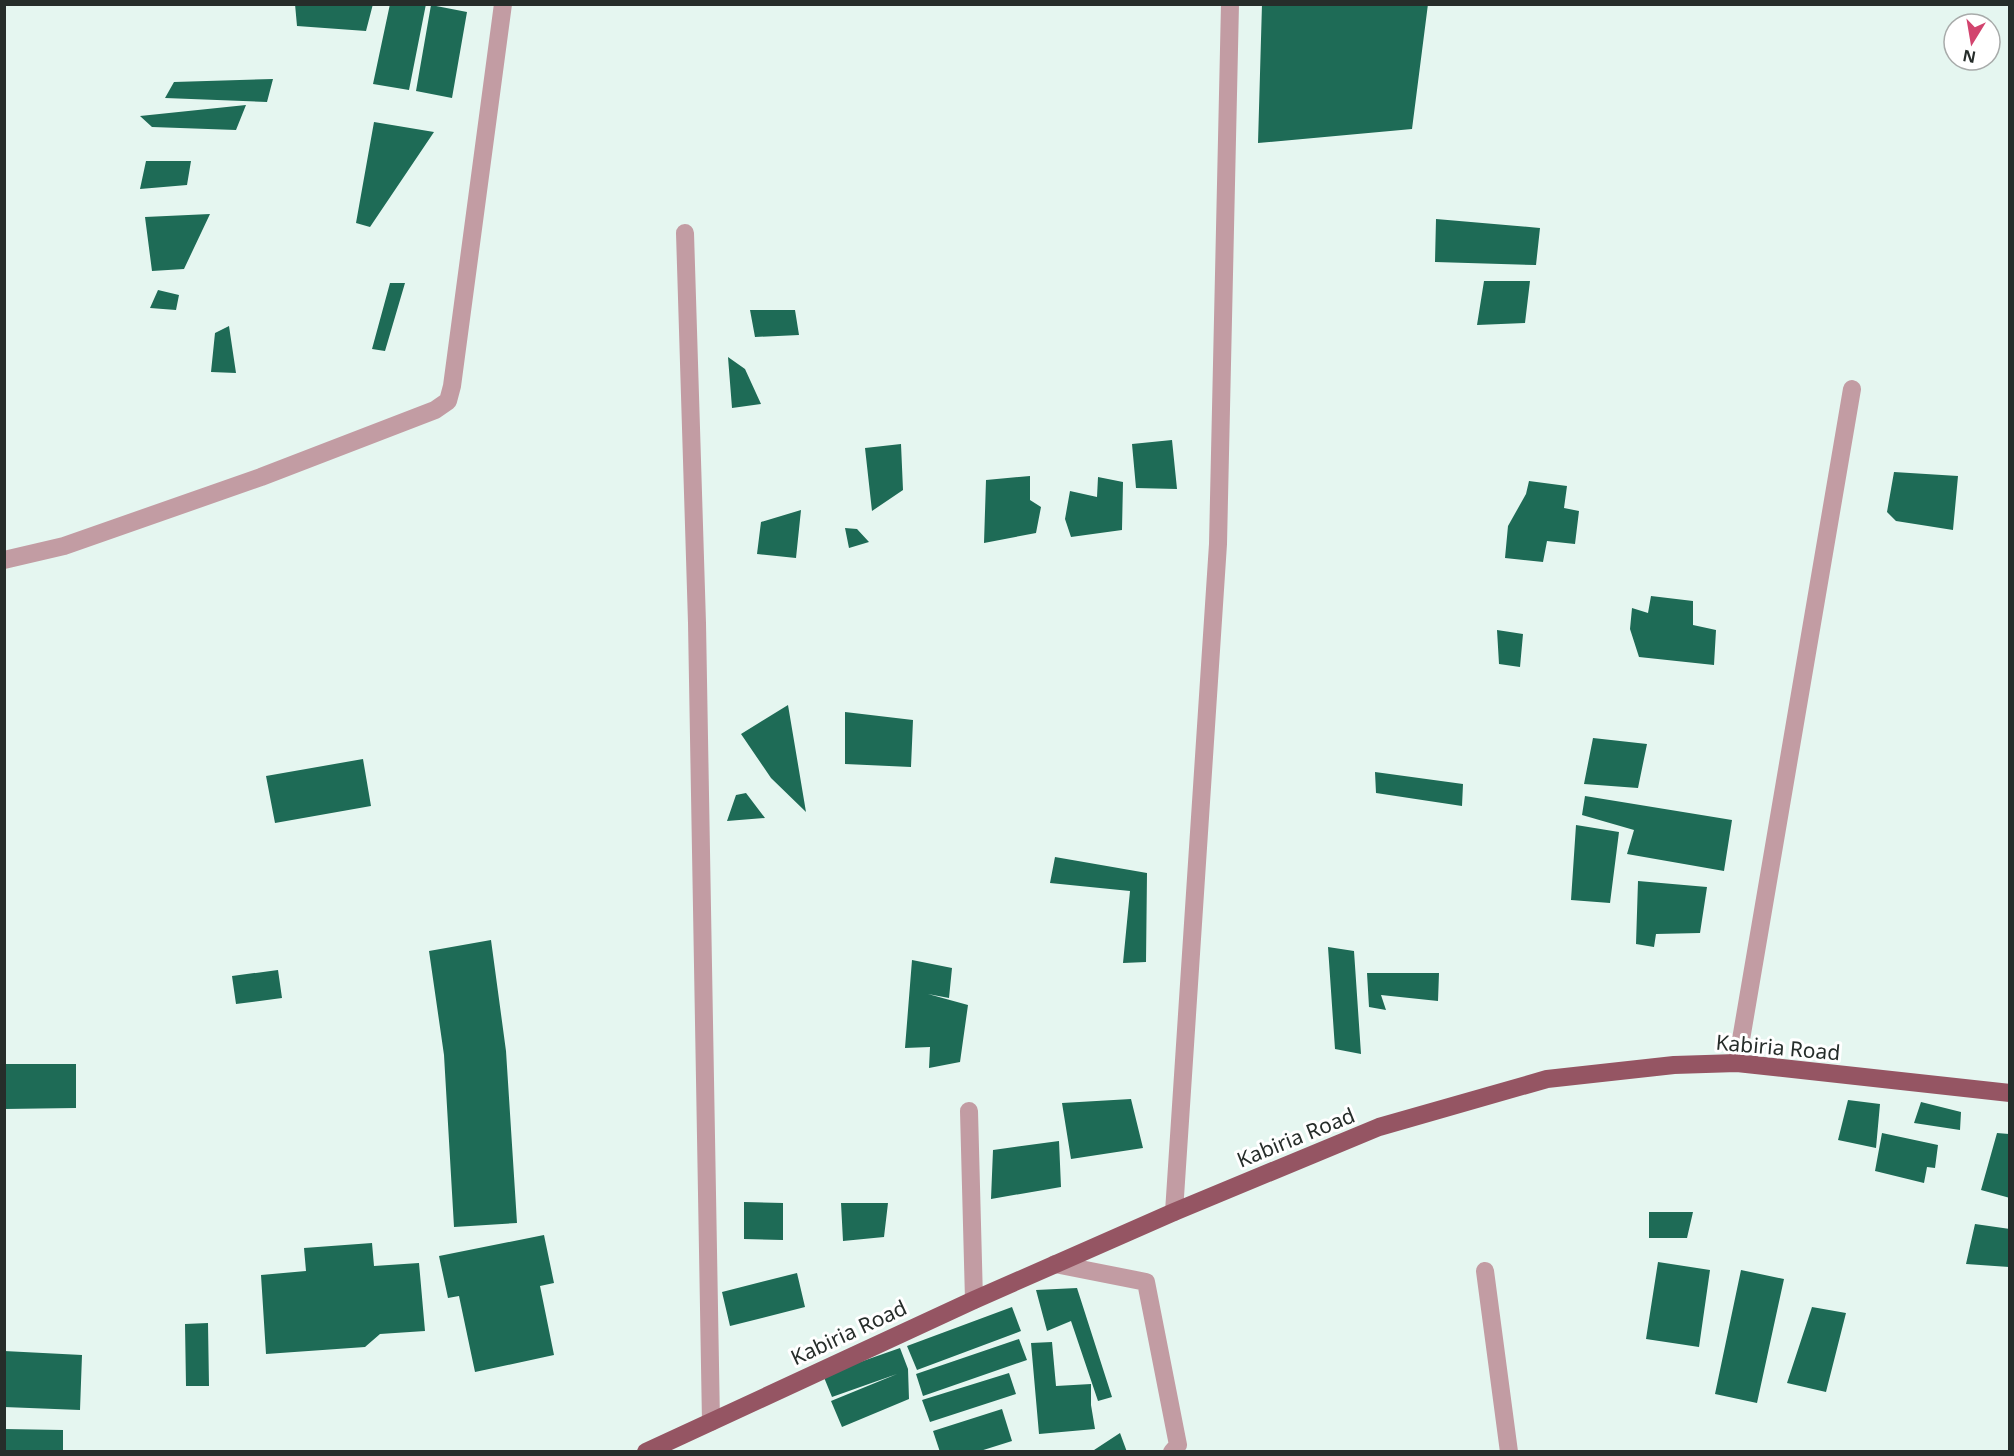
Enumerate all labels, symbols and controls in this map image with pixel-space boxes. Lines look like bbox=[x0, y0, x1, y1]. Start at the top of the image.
north arrow bbox=[1942, 12, 2002, 72]
text: N bbox=[1961, 45, 1978, 69]
street label: Kabiria Road bbox=[1715, 1028, 1842, 1066]
street label: Kabiria Road bbox=[1232, 1101, 1359, 1173]
street label: Kabiria Road bbox=[786, 1293, 911, 1371]

